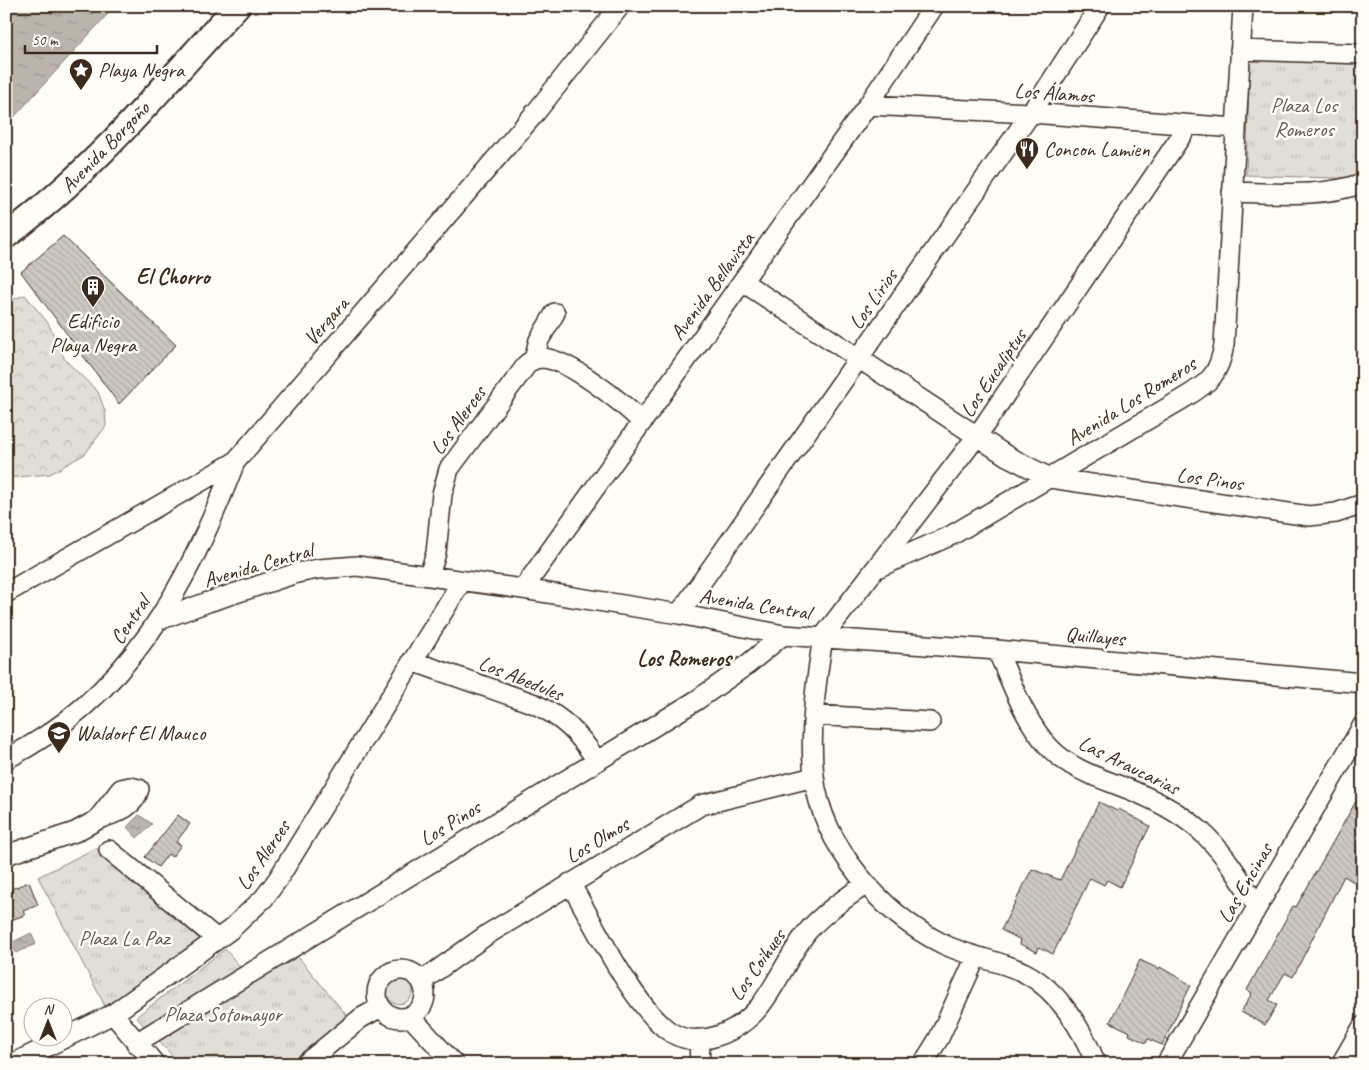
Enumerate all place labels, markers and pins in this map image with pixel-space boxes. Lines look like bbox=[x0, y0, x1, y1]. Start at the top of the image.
place icon: Playa Negra bbox=[68, 57, 94, 91]
place label: Playa Negra bbox=[98, 57, 186, 83]
restaurant icon: Concon Lamien bbox=[1014, 136, 1040, 170]
place label: Concon Lamien bbox=[1044, 136, 1150, 162]
building icon: Edificio Playa Negra bbox=[80, 274, 106, 308]
place label: Edificio Playa Negra bbox=[50, 308, 138, 358]
school or university icon: Waldorf El Mauco bbox=[46, 720, 72, 754]
place label: Waldorf El Mauco bbox=[76, 720, 207, 746]

